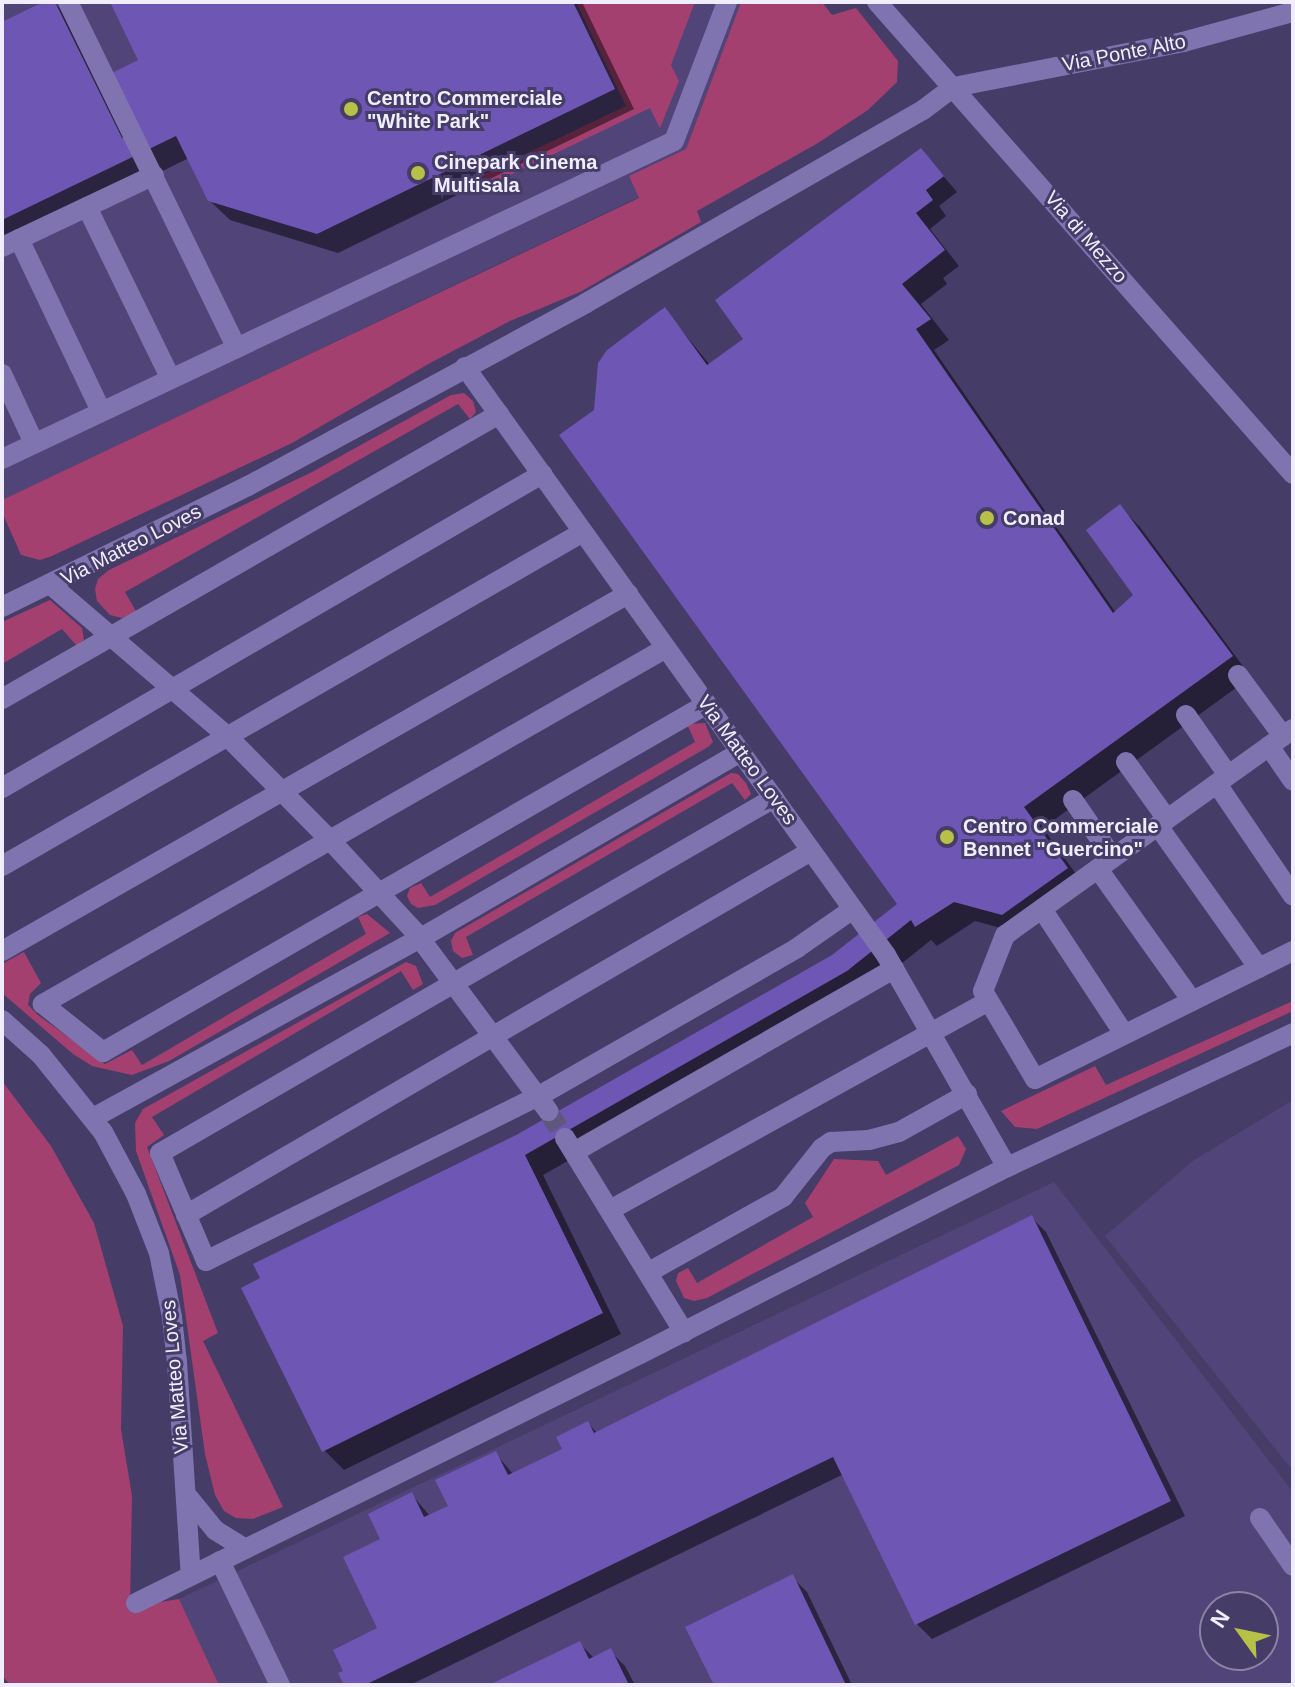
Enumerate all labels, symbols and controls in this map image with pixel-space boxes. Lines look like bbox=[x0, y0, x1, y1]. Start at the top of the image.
street label: Via Ponte Alto bbox=[1060, 29, 1188, 77]
place label: Centro Commerciale "White Park" bbox=[367, 86, 563, 133]
marker: Centro Commerciale "White Park" bbox=[342, 100, 360, 118]
place label: Cinepark Cinema Multisala bbox=[434, 150, 597, 197]
marker: Cinepark Cinema Multisala bbox=[409, 164, 427, 182]
street label: Via di Mezzo bbox=[1040, 186, 1132, 288]
street label: Via Matteo Loves bbox=[57, 499, 205, 591]
place label: Conad bbox=[1003, 506, 1065, 530]
marker: Conad bbox=[978, 509, 996, 527]
street label: Via Matteo Loves bbox=[692, 691, 802, 829]
place label: Centro Commerciale Bennet "Guercino" bbox=[963, 814, 1159, 861]
marker: Centro Commerciale Bennet "Guercino" bbox=[938, 828, 956, 846]
street label: Via Matteo Loves bbox=[156, 1299, 194, 1455]
north arrow bbox=[1199, 1591, 1279, 1671]
text: N bbox=[1205, 1605, 1235, 1632]

